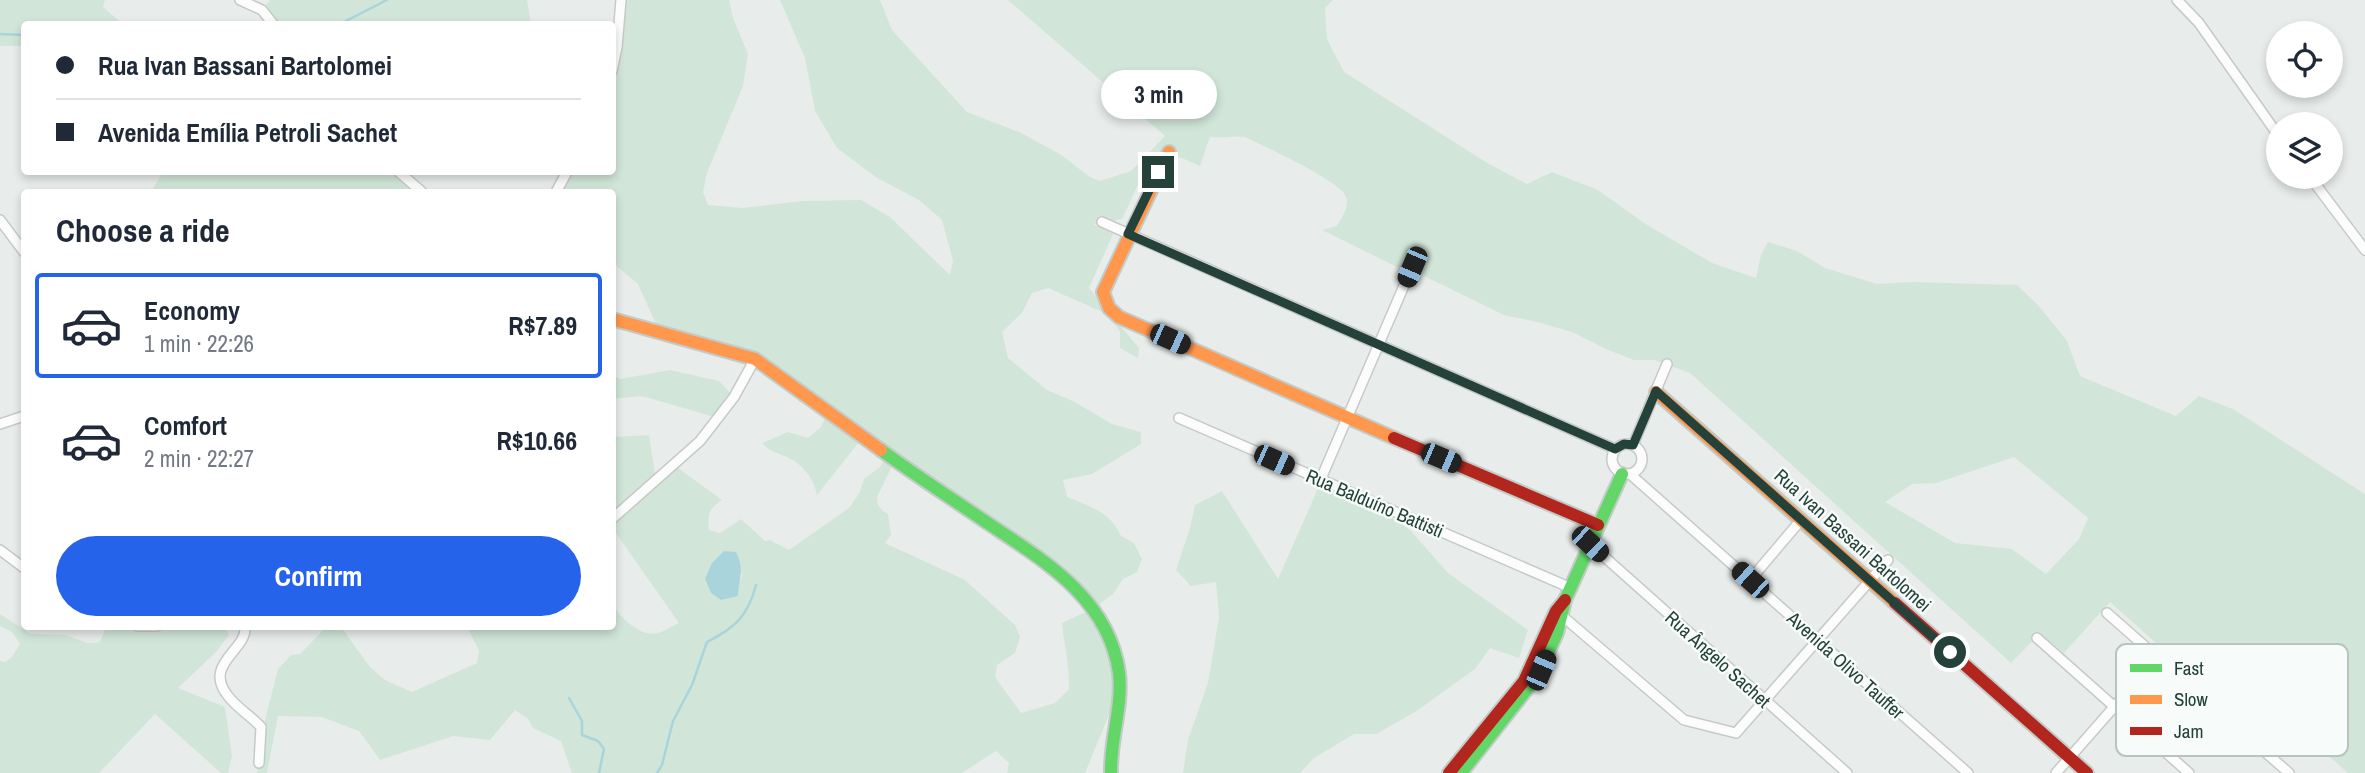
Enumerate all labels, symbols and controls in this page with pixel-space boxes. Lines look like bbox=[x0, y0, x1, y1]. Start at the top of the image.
map controls bbox=[2266, 21, 2343, 189]
button: locate bbox=[2266, 21, 2343, 98]
text: Rua Ivan Bassani Bartolomei bbox=[98, 48, 392, 83]
callout: 3 min bbox=[1100, 71, 1216, 120]
text: 3 min bbox=[1134, 79, 1184, 110]
button: layers bbox=[2266, 112, 2343, 189]
text: Avenida Emília Petroli Sachet bbox=[98, 115, 397, 150]
route end bbox=[1142, 156, 1174, 188]
text: Choose a ride bbox=[56, 209, 230, 252]
car bbox=[1395, 244, 1430, 290]
text: Economy bbox=[144, 293, 240, 328]
icon: car bbox=[60, 294, 123, 357]
text: R$7.89 bbox=[508, 308, 577, 343]
car bbox=[1147, 321, 1194, 357]
text: 1 min · 22:26 bbox=[144, 328, 254, 359]
text: Comfort bbox=[144, 408, 227, 443]
icon: car bbox=[60, 409, 123, 472]
text: R$10.66 bbox=[496, 423, 577, 458]
car bbox=[1418, 440, 1465, 476]
car bbox=[1251, 442, 1298, 478]
text: 2 min · 22:27 bbox=[144, 443, 254, 474]
street label: Rua Balduíno Battisti bbox=[1302, 462, 1448, 544]
street label: Rua Ivan Bassani Bartolomei bbox=[1769, 463, 1937, 617]
car bbox=[1568, 522, 1613, 566]
button: Confirm bbox=[56, 536, 581, 616]
car bbox=[1728, 558, 1773, 602]
street label: Rua Ângelo Sachet bbox=[1660, 605, 1777, 714]
street label: Avenida Olivo Tauffer bbox=[1781, 605, 1911, 725]
route start bbox=[1934, 636, 1966, 668]
legend bbox=[2116, 644, 2348, 756]
car bbox=[1524, 647, 1559, 693]
text: Fast bbox=[2174, 655, 2204, 681]
text: Slow bbox=[2174, 686, 2209, 712]
text: Jam bbox=[2174, 718, 2203, 744]

